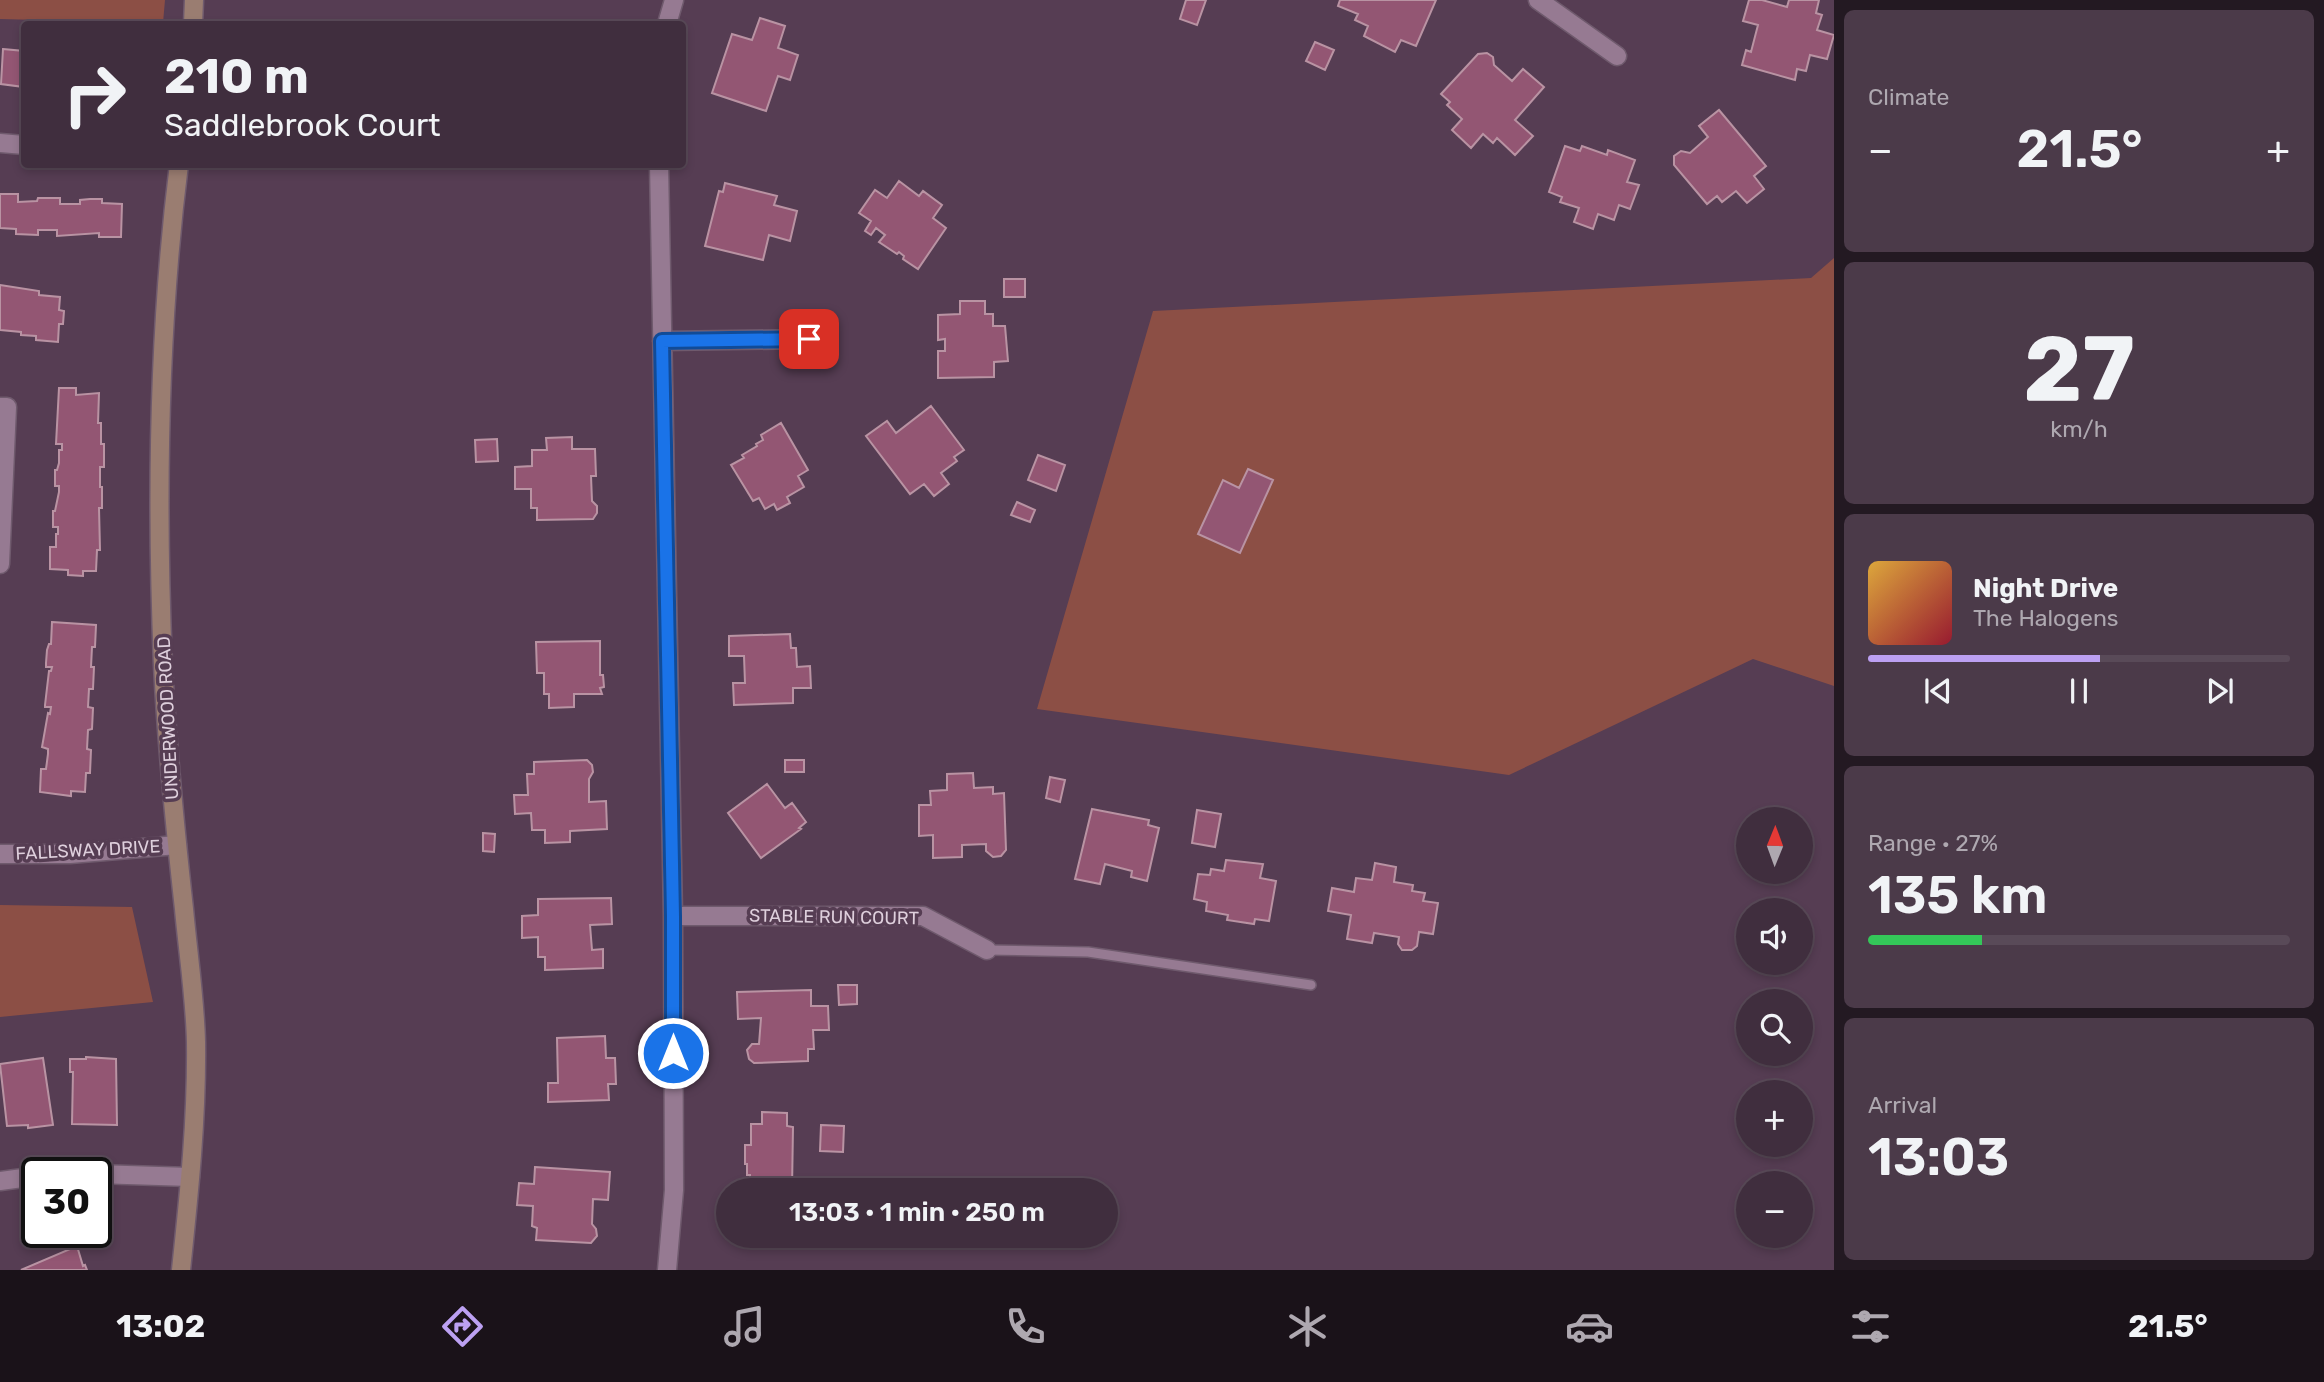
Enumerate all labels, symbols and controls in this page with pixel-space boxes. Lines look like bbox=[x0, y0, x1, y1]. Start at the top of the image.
text: 210 m bbox=[164, 47, 309, 105]
icon: right bbox=[49, 49, 140, 140]
text: Climate bbox=[1868, 83, 1949, 111]
text: Saddlebrook Court bbox=[164, 106, 441, 144]
text: 21.5° bbox=[2016, 118, 2143, 180]
text: − bbox=[1868, 127, 1893, 173]
text: + bbox=[2266, 127, 2290, 173]
pin bbox=[779, 309, 839, 369]
text: 27 bbox=[2023, 315, 2135, 423]
icon: arrive bbox=[790, 320, 828, 358]
text: km/h bbox=[2050, 415, 2108, 443]
text: Night Drive bbox=[1973, 573, 2118, 604]
text: The Halogens bbox=[1973, 604, 2119, 632]
street label: UNDERWOOD ROAD bbox=[153, 636, 183, 800]
icon: previous bbox=[1919, 672, 1957, 710]
icon: pause bbox=[2060, 672, 2098, 710]
icon: next bbox=[2201, 672, 2239, 710]
north arrow bbox=[1736, 807, 1813, 884]
map controls bbox=[1736, 807, 1813, 1248]
text: Range · 27% bbox=[1868, 829, 1998, 857]
street label: FALLSWAY DRIVE bbox=[15, 835, 161, 865]
text: 135 km bbox=[1868, 864, 2048, 926]
button: sound bbox=[1736, 898, 1813, 975]
street label: STABLE RUN COURT bbox=[749, 905, 919, 929]
button: search bbox=[1736, 989, 1813, 1066]
position arrow bbox=[636, 1016, 710, 1090]
button: + bbox=[1736, 1080, 1813, 1157]
text: Arrival bbox=[1868, 1091, 1937, 1119]
text: 13:03 bbox=[1868, 1126, 2009, 1188]
speed limit sign: 30 bbox=[21, 1157, 112, 1248]
button: − bbox=[1736, 1171, 1813, 1248]
text: 13:03 · 1 min · 250 m bbox=[789, 1197, 1045, 1228]
icon: directions bbox=[438, 1302, 487, 1351]
icon: music bbox=[720, 1302, 769, 1351]
icon: phone bbox=[1001, 1302, 1050, 1351]
icon: climate bbox=[1283, 1302, 1332, 1351]
icon: car bbox=[1565, 1302, 1614, 1351]
icon: filters bbox=[1846, 1302, 1895, 1351]
text: 13:02 bbox=[116, 1307, 205, 1345]
text: 21.5° bbox=[2128, 1307, 2208, 1345]

